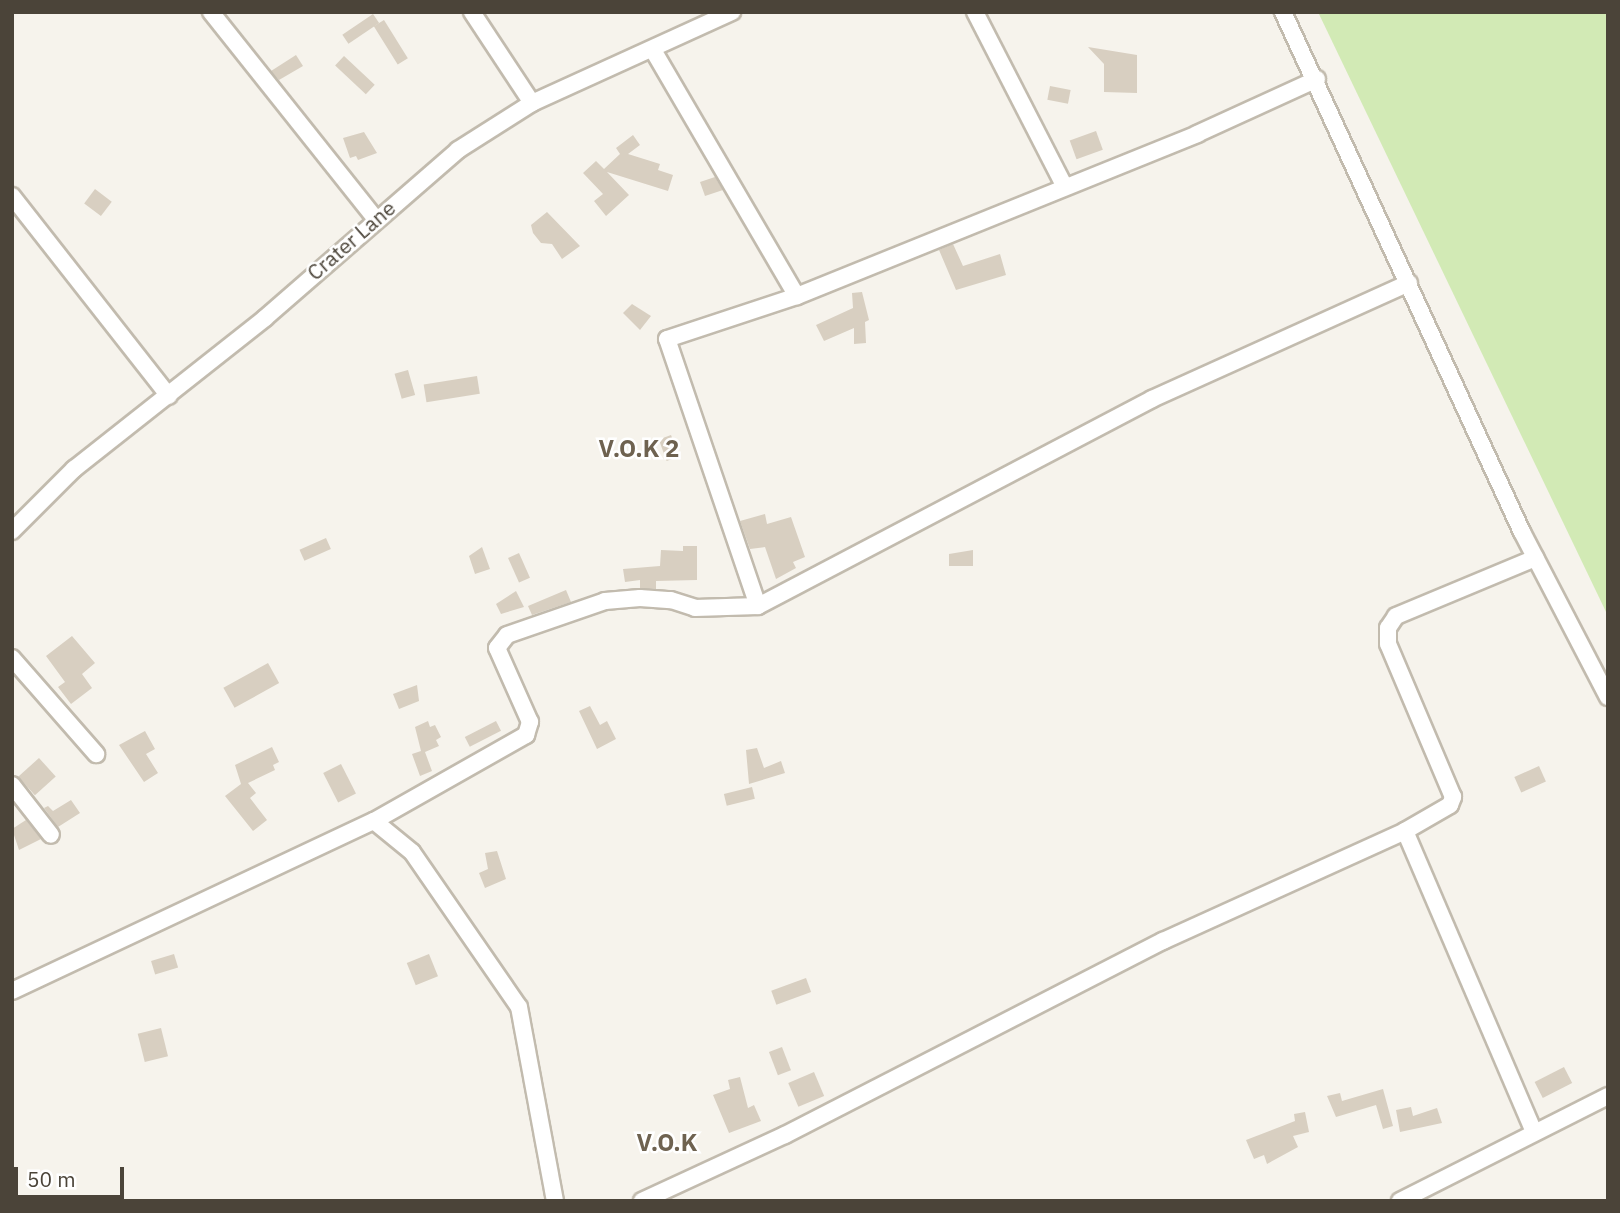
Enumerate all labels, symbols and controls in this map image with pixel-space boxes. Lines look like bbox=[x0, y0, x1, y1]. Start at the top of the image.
street label: Crater Lane bbox=[302, 195, 400, 285]
district label: V.O.K 2 bbox=[598, 435, 680, 463]
district label: V.O.K bbox=[637, 1129, 697, 1157]
scale bar bbox=[18, 1154, 128, 1198]
text: 50 m bbox=[27, 1165, 76, 1193]

